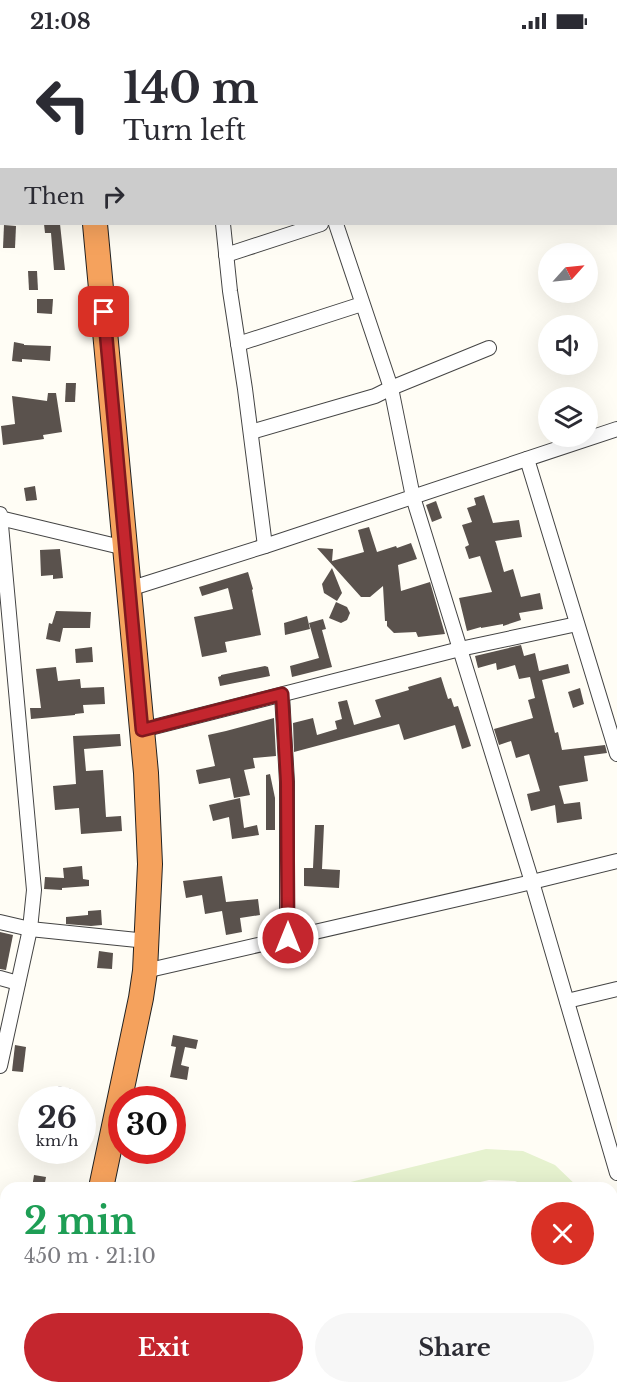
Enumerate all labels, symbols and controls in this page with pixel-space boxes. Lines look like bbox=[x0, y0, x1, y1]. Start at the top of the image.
text: 21:08 bbox=[30, 8, 91, 35]
text: 140 m bbox=[123, 62, 259, 114]
icon: left bbox=[24, 66, 102, 144]
text: Turn left bbox=[123, 114, 246, 147]
icon: right bbox=[97, 180, 130, 213]
text: Then bbox=[24, 183, 85, 210]
north arrow bbox=[538, 243, 598, 303]
map controls bbox=[538, 243, 598, 447]
pin bbox=[78, 286, 129, 337]
icon: arrive bbox=[87, 295, 120, 328]
button: sound bbox=[538, 315, 598, 375]
button: layers bbox=[538, 387, 598, 447]
position arrow bbox=[256, 906, 320, 970]
speed limit sign: 30 bbox=[108, 1086, 186, 1164]
text: 26 bbox=[37, 1099, 77, 1136]
text: km/h bbox=[36, 1131, 78, 1150]
text: 2 min bbox=[24, 1199, 136, 1244]
button: close bbox=[531, 1202, 594, 1265]
text: 450 m · 21:10 bbox=[24, 1244, 156, 1268]
button: Exit bbox=[24, 1313, 303, 1382]
button: Share bbox=[315, 1313, 594, 1382]

